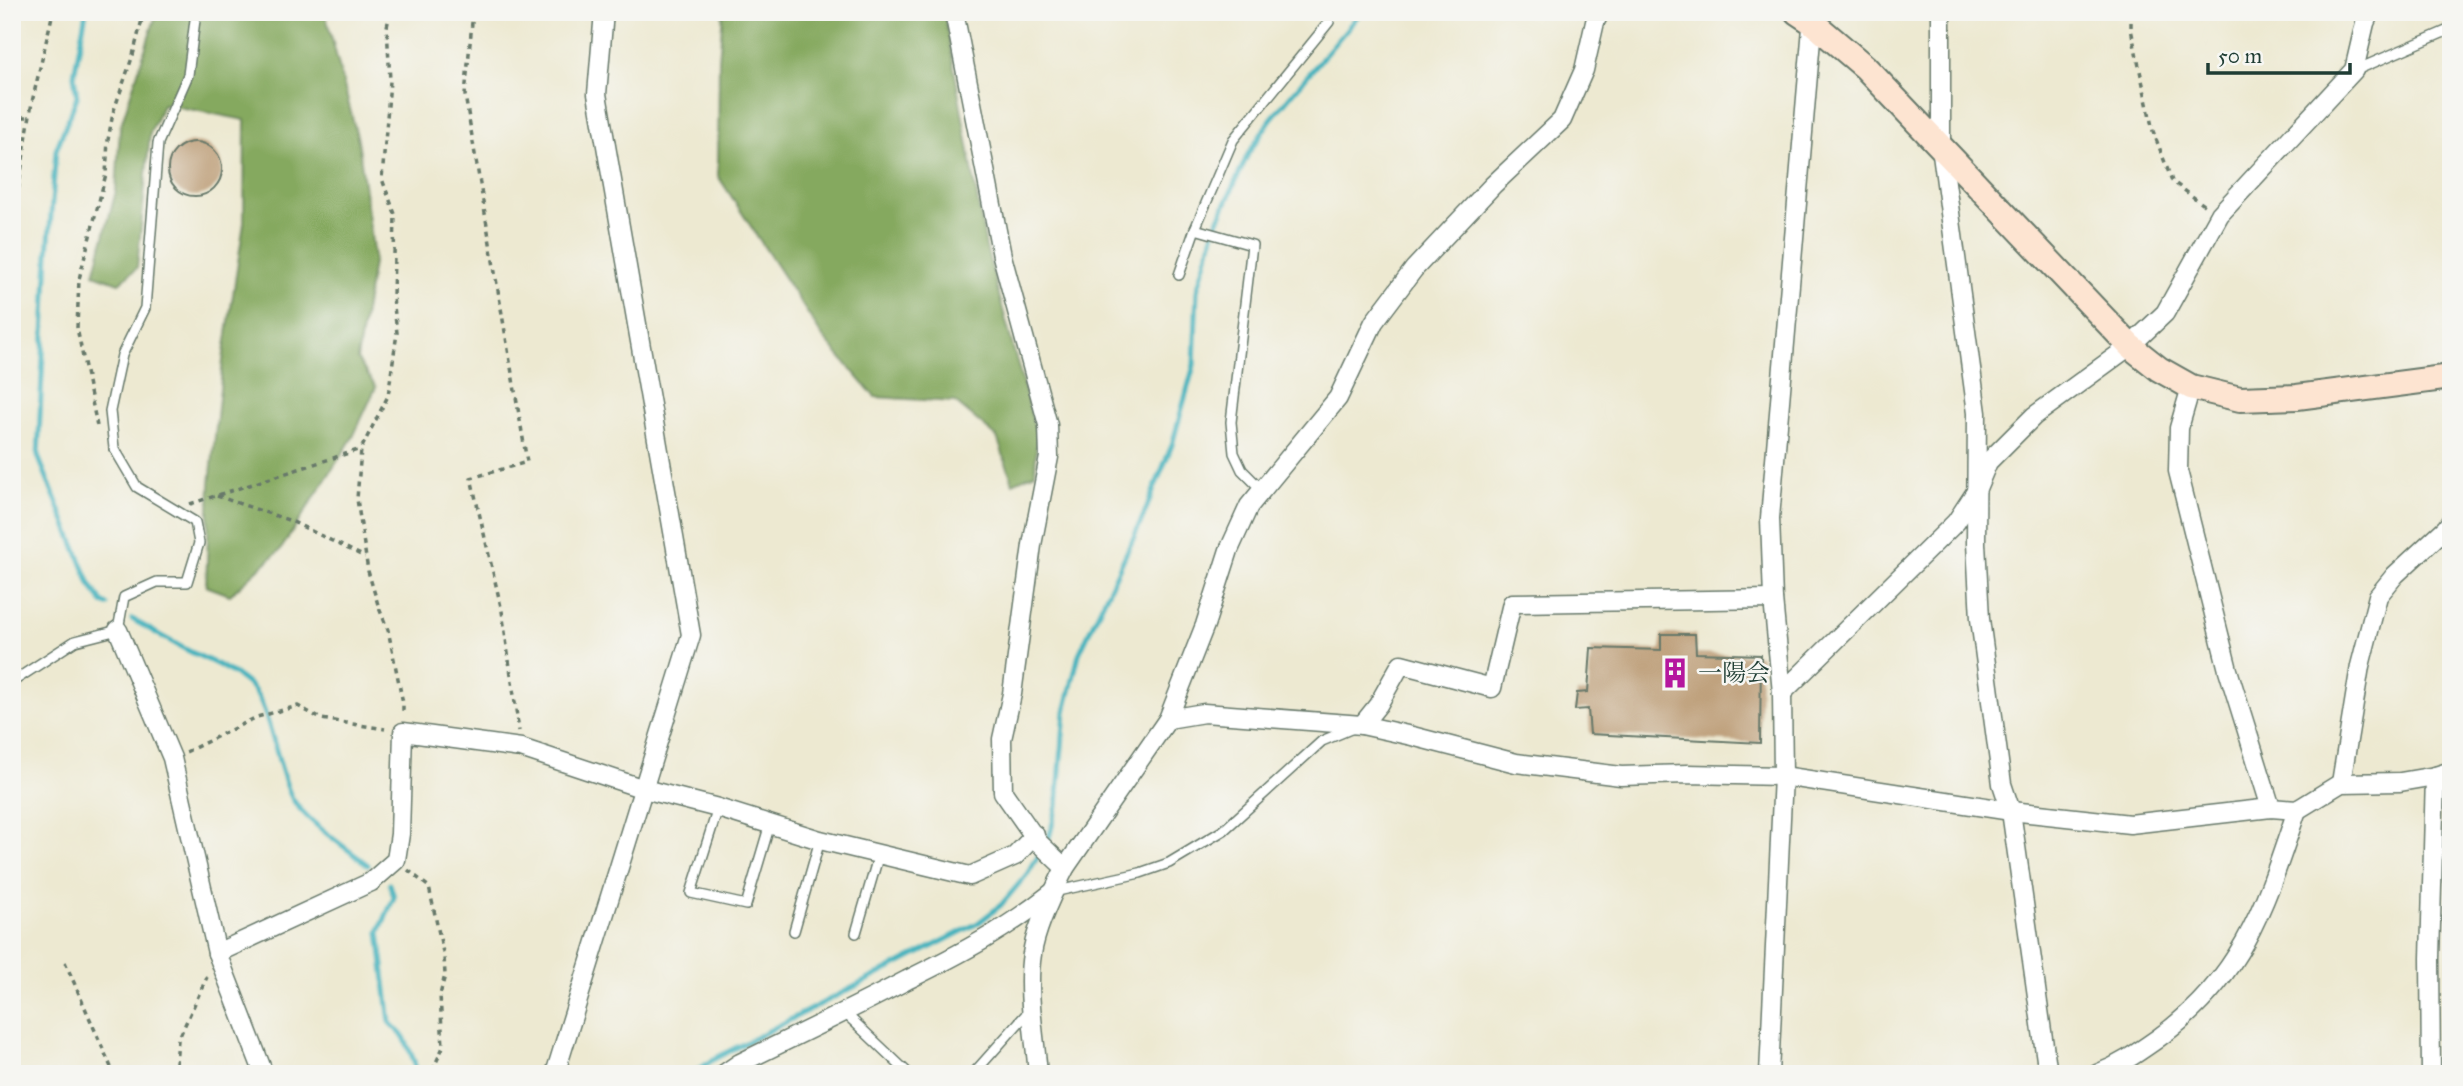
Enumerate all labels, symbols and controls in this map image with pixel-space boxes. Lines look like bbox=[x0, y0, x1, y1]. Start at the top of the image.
scale bar bbox=[2208, 32, 2349, 76]
text: 50 m bbox=[2218, 43, 2263, 69]
building icon: 一陽会 bbox=[1658, 656, 1692, 690]
place label: 一陽会 bbox=[1698, 658, 1770, 688]

